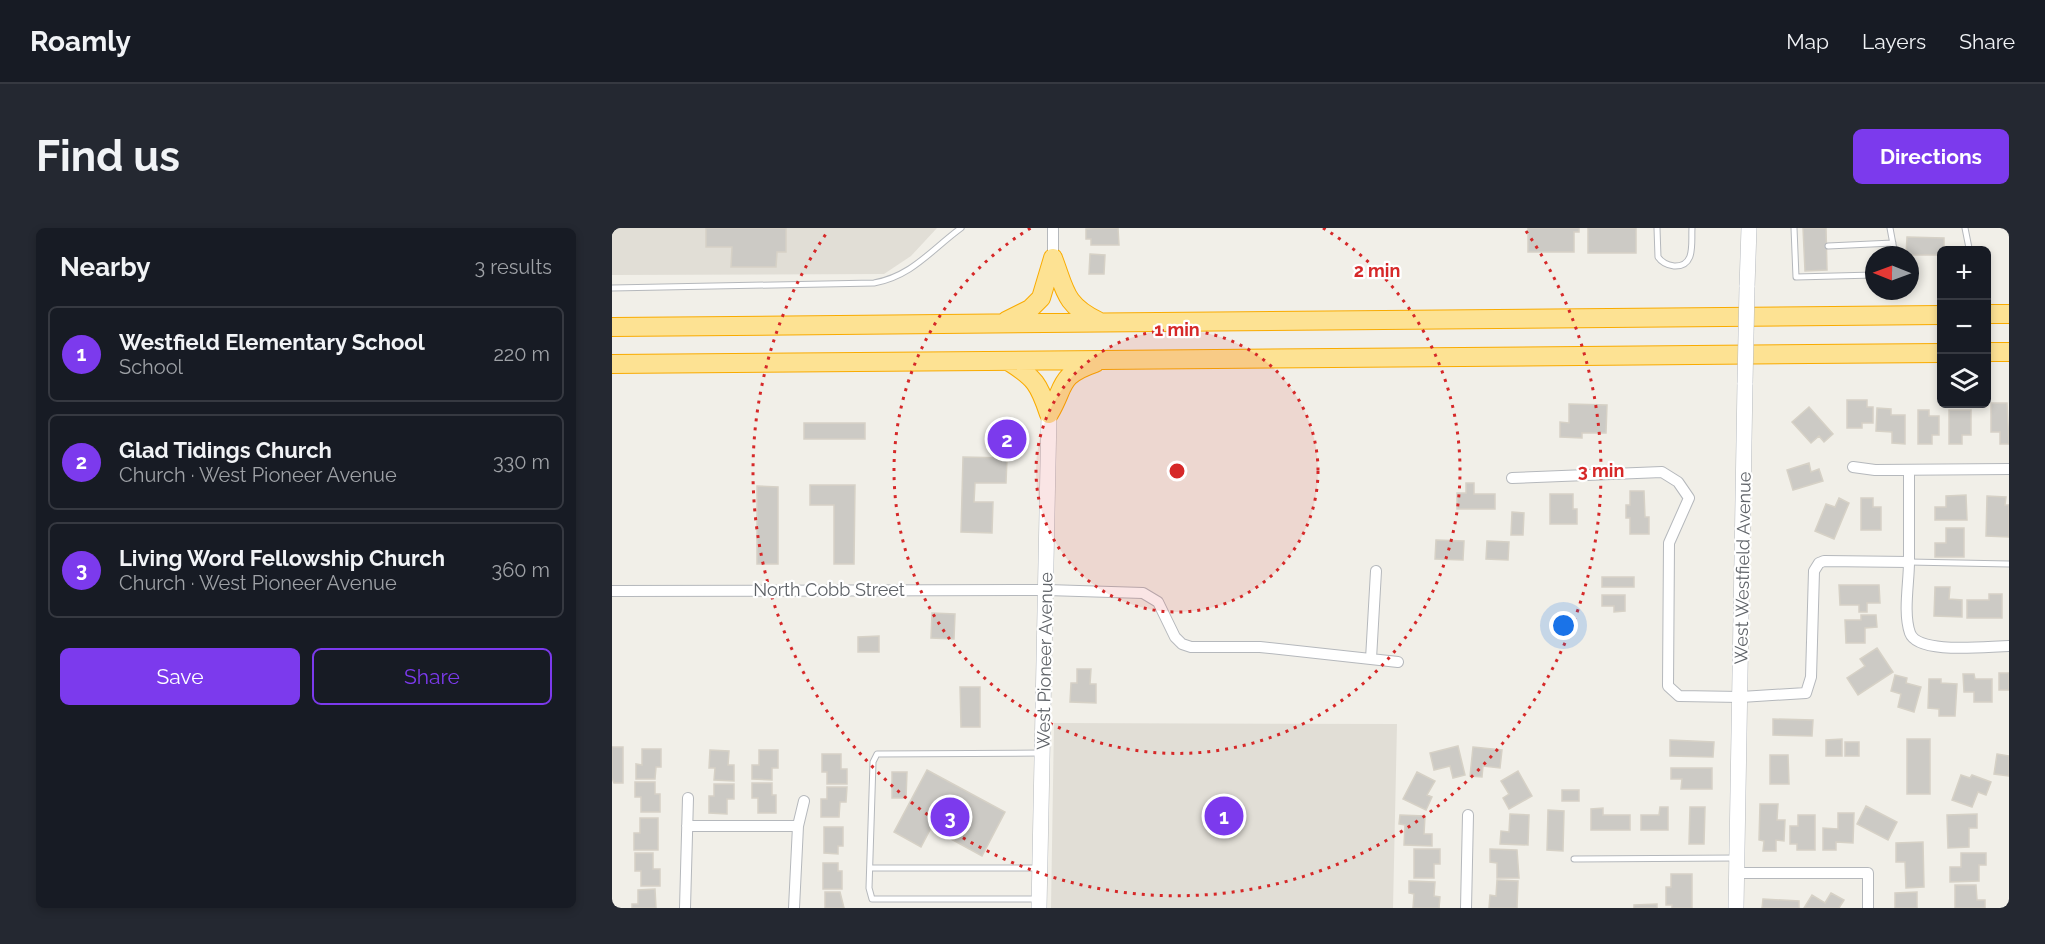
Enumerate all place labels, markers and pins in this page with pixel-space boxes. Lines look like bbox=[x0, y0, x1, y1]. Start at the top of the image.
pin: 2 bbox=[988, 416, 1026, 462]
centre of rings bbox=[1167, 461, 1187, 481]
pin: 3 bbox=[930, 794, 970, 840]
pin: 1 bbox=[1204, 794, 1244, 838]

